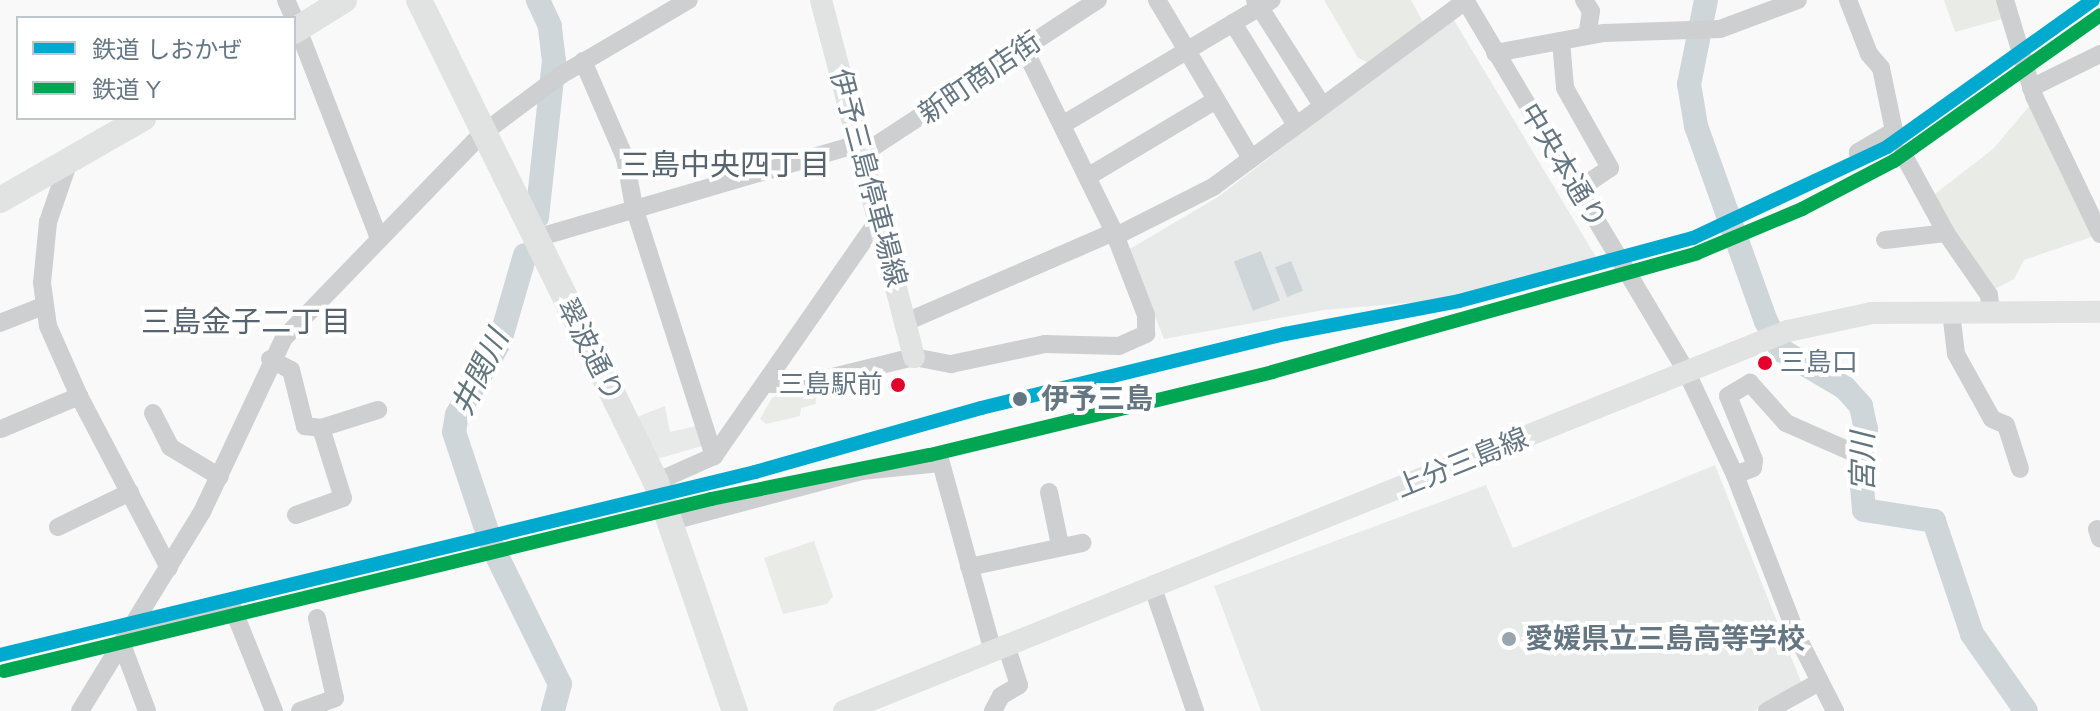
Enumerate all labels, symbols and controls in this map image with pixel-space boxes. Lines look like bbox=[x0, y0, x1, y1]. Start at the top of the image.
legend bbox=[16, 16, 296, 120]
street label: 新町商店街 bbox=[913, 25, 1047, 131]
text: 鉄道 しおかぜ bbox=[92, 34, 242, 66]
street label: 伊予三島停車場線 bbox=[823, 65, 913, 291]
text: 鉄道 Y bbox=[92, 74, 160, 106]
street label: 中央本通り bbox=[1513, 97, 1613, 235]
district label: 三島中央四丁目 bbox=[620, 148, 830, 184]
street label: 翠波通り bbox=[550, 292, 630, 408]
district label: 三島金子二丁目 bbox=[141, 305, 351, 341]
water label: 井関川 bbox=[445, 325, 517, 421]
place label: 三島口 bbox=[1780, 347, 1858, 379]
marker: 三島口 bbox=[1757, 355, 1773, 371]
place label: 三島駅前 bbox=[779, 369, 883, 401]
marker: 三島駅前 bbox=[890, 377, 906, 393]
place label: 伊予三島 bbox=[1041, 382, 1153, 416]
marker: 伊予三島 bbox=[1006, 385, 1034, 413]
street label: 上分三島線 bbox=[1391, 421, 1533, 505]
water label: 宮川 bbox=[1846, 432, 1882, 492]
place label: 愛媛県立三島高等学校 bbox=[1525, 622, 1805, 656]
marker: 愛媛県立三島高等学校 bbox=[1500, 630, 1518, 648]

